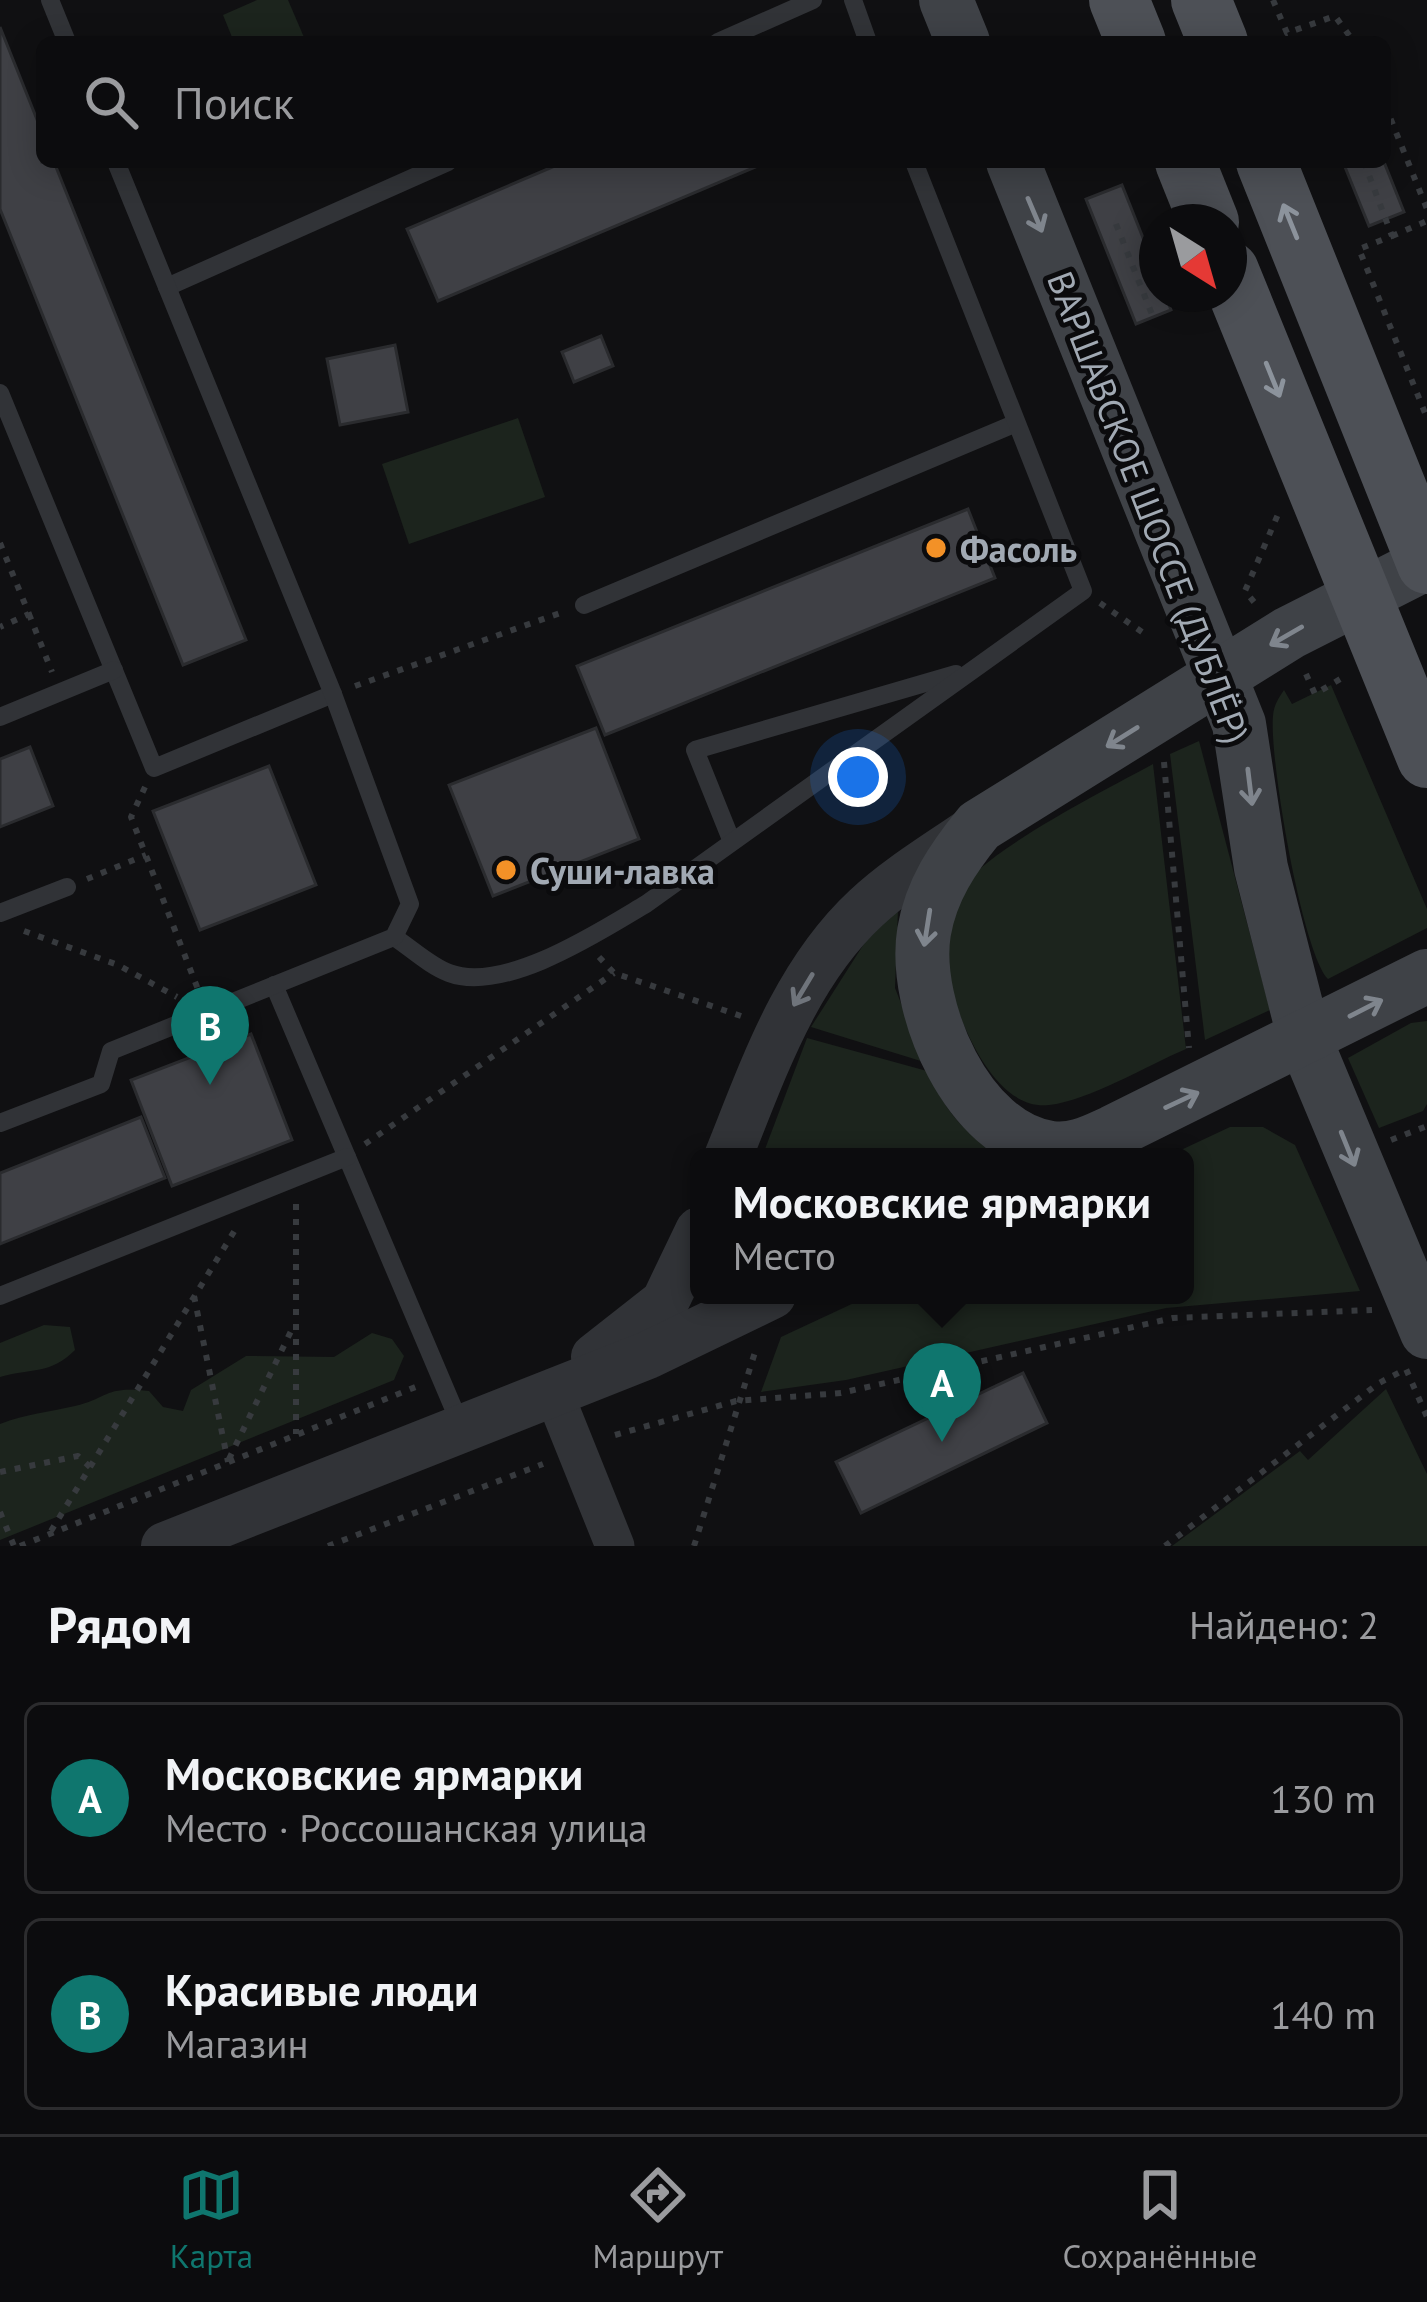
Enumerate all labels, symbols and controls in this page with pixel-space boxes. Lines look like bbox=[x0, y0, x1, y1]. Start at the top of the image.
search box bbox=[36, 36, 1391, 168]
icon: search bbox=[78, 69, 144, 135]
text: Поиск bbox=[174, 73, 294, 131]
one-way arrow bbox=[1026, 196, 1047, 233]
north arrow bbox=[1139, 204, 1247, 312]
one-way arrow bbox=[1277, 204, 1299, 241]
street label: ВАРШАВСКОЕ ШОССЕ (ДУБЛЁР) bbox=[1037, 265, 1261, 749]
one-way arrow bbox=[1264, 360, 1285, 397]
place label: Фасоль bbox=[960, 525, 1077, 572]
marker: Фасоль bbox=[923, 535, 949, 561]
one-way arrow bbox=[1269, 625, 1304, 648]
one-way arrow bbox=[1106, 725, 1140, 749]
your location bbox=[828, 747, 888, 807]
one-way arrow bbox=[1240, 767, 1262, 806]
place label: Суши-лавка bbox=[530, 847, 715, 894]
marker: Суши-лавка bbox=[493, 857, 519, 883]
one-way arrow bbox=[915, 908, 938, 947]
one-way arrow bbox=[791, 972, 815, 1006]
pin: B bbox=[171, 986, 249, 1085]
one-way arrow bbox=[1348, 996, 1383, 1019]
one-way arrow bbox=[1163, 1088, 1199, 1110]
one-way arrow bbox=[1339, 1129, 1360, 1166]
popup bbox=[690, 1148, 1194, 1304]
text: Московские ярмарки bbox=[733, 1172, 1151, 1230]
text: Место bbox=[733, 1230, 836, 1281]
pin: A bbox=[903, 1343, 981, 1442]
text: Рядом bbox=[48, 1591, 192, 1657]
text: Найдено: 2 bbox=[1189, 1599, 1379, 1650]
text: Московские ярмарки bbox=[165, 1744, 583, 1802]
text: A bbox=[78, 1773, 102, 1824]
text: 130 m bbox=[1270, 1773, 1376, 1824]
text: Место · Россошанская улица bbox=[165, 1802, 648, 1853]
text: Красивые люди bbox=[165, 1960, 478, 2018]
text: B bbox=[78, 1989, 102, 2040]
text: 140 m bbox=[1270, 1989, 1376, 2040]
text: Магазин bbox=[165, 2018, 308, 2069]
tab: Карта bbox=[170, 2162, 253, 2277]
tab: Маршрут bbox=[593, 2162, 723, 2277]
tab: Сохранённые bbox=[1063, 2162, 1257, 2277]

